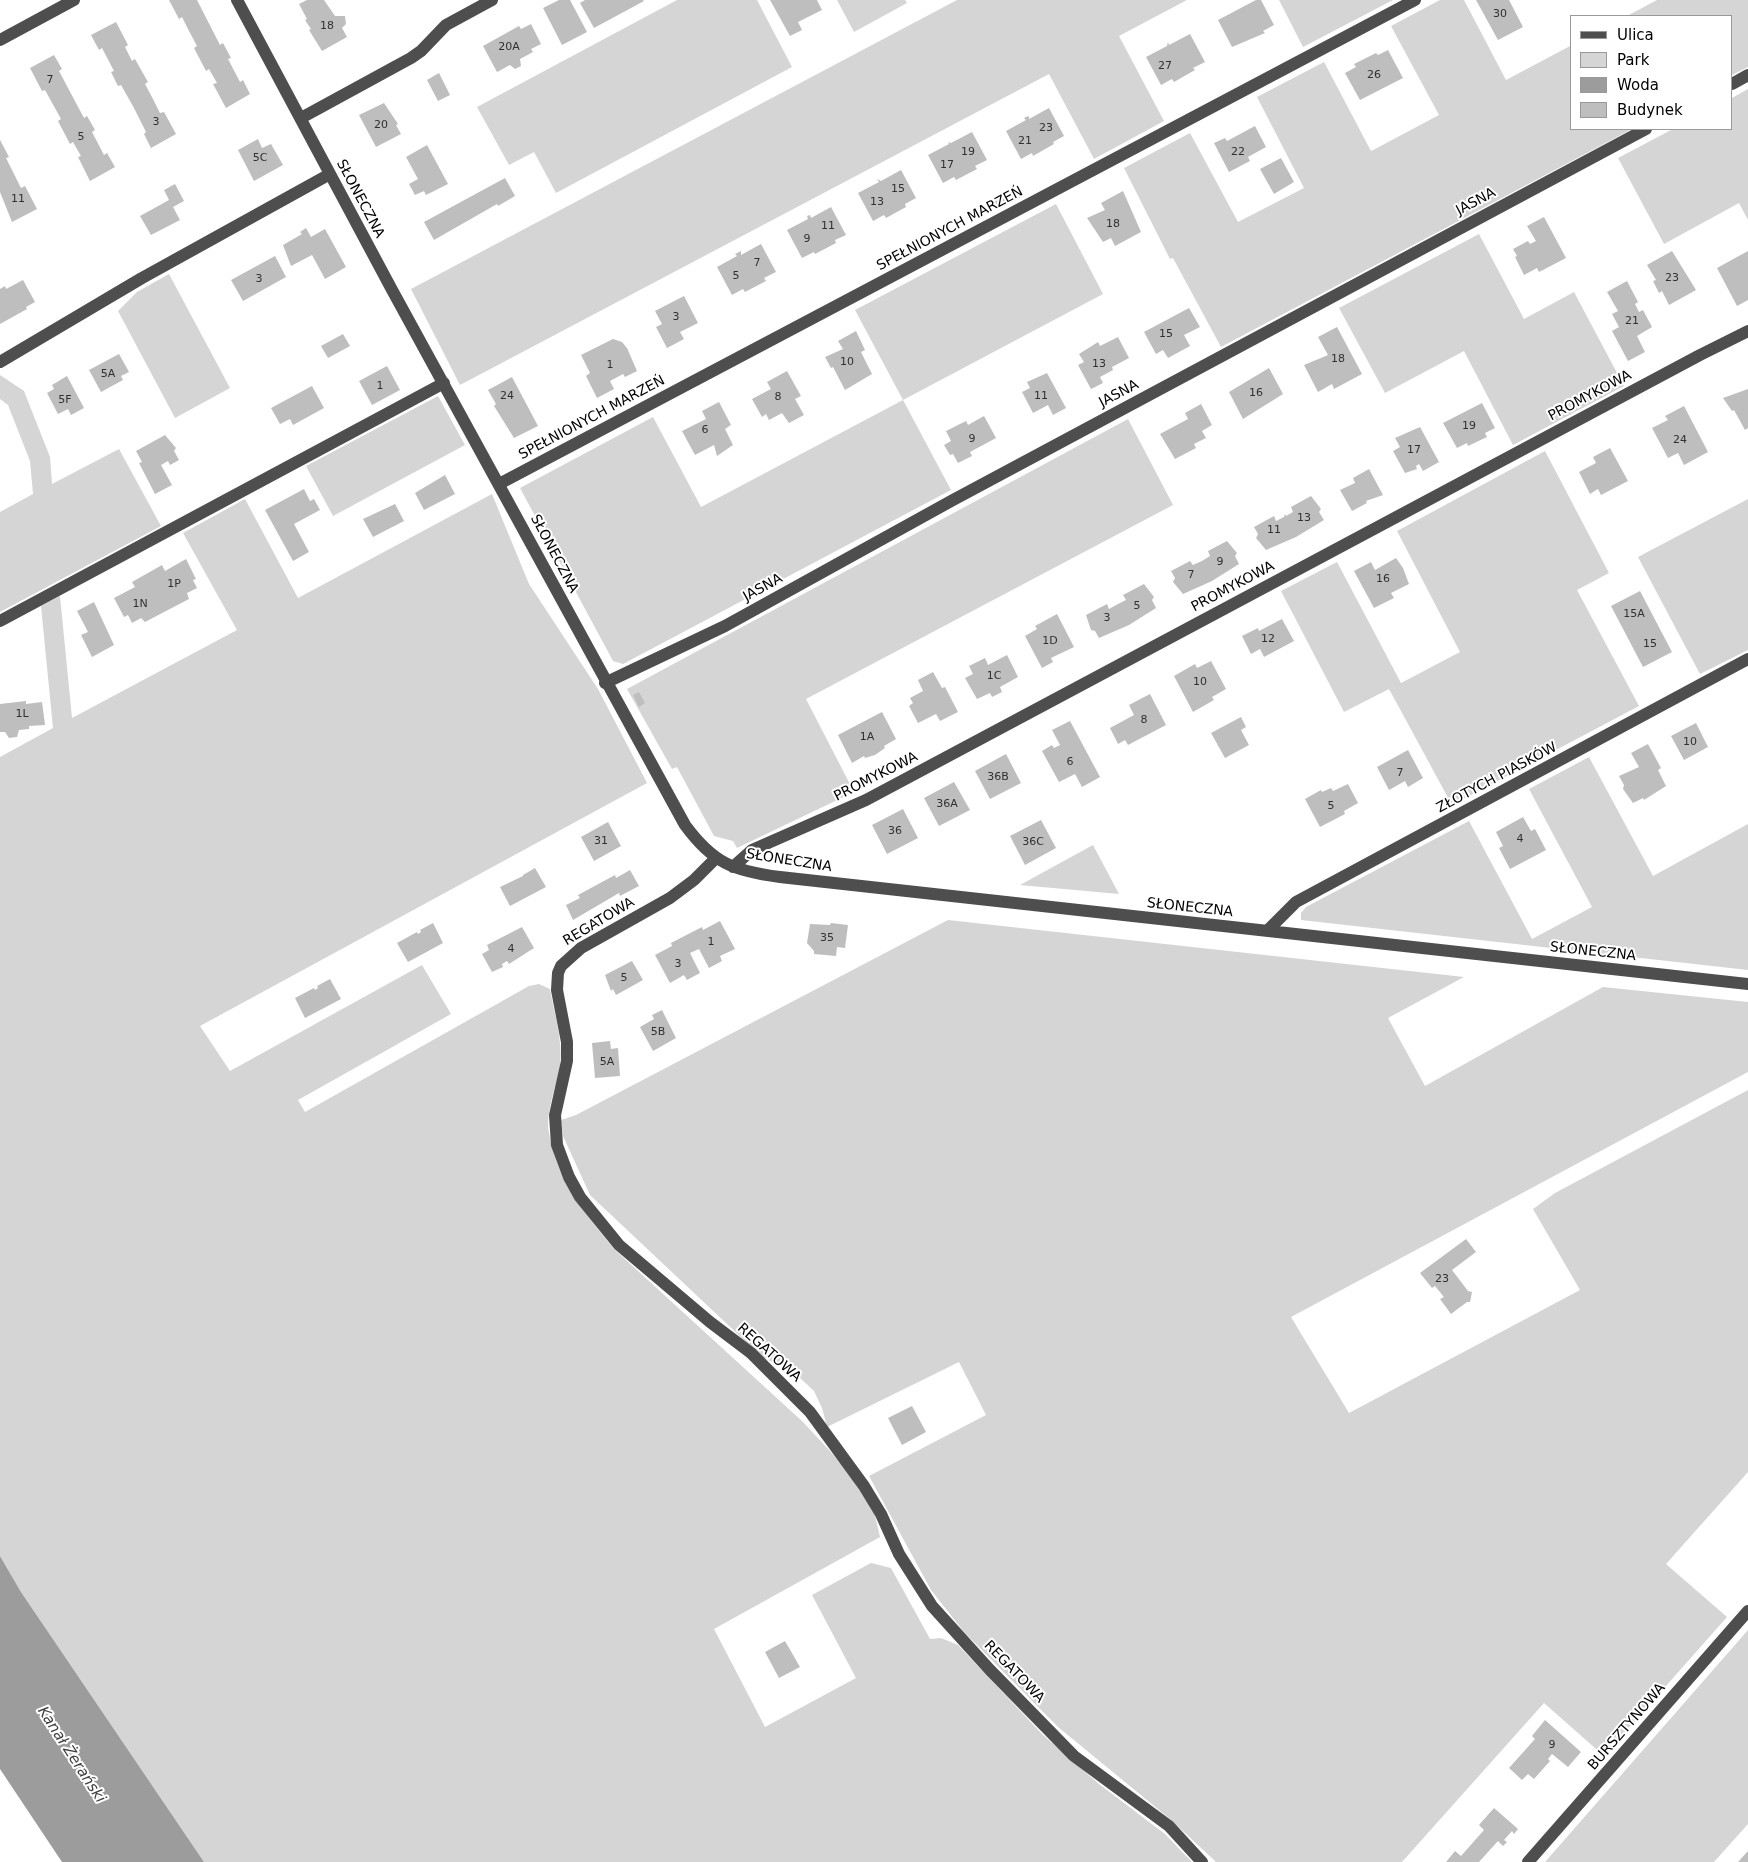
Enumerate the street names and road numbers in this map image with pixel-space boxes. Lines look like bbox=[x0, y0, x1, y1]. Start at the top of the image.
street label: SŁONECZNA bbox=[332, 157, 388, 241]
street label: SPEŁNIONYCH MARZEŃ bbox=[874, 183, 1026, 275]
street label: JASNA bbox=[1453, 185, 1499, 219]
street label: PROMYKOWA bbox=[1545, 367, 1635, 425]
street label: SPEŁNIONYCH MARZEŃ bbox=[516, 372, 668, 464]
street label: JASNA bbox=[1096, 377, 1142, 411]
street label: SŁONECZNA bbox=[526, 512, 582, 596]
street label: PROMYKOWA bbox=[1188, 558, 1278, 616]
street label: JASNA bbox=[740, 570, 786, 606]
street label: ZŁOTYCH PIASKÓW bbox=[1434, 739, 1560, 817]
street label: PROMYKOWA bbox=[831, 749, 921, 805]
street label: SŁONECZNA bbox=[745, 846, 833, 876]
street label: REGATOWA bbox=[560, 894, 638, 950]
street label: SŁONECZNA bbox=[1146, 895, 1234, 921]
street label: SŁONECZNA bbox=[1549, 939, 1637, 965]
street label: REGATOWA bbox=[734, 1320, 804, 1386]
street label: REGATOWA bbox=[980, 1637, 1048, 1707]
street label: BURSZTYNOWA bbox=[1585, 1680, 1669, 1774]

